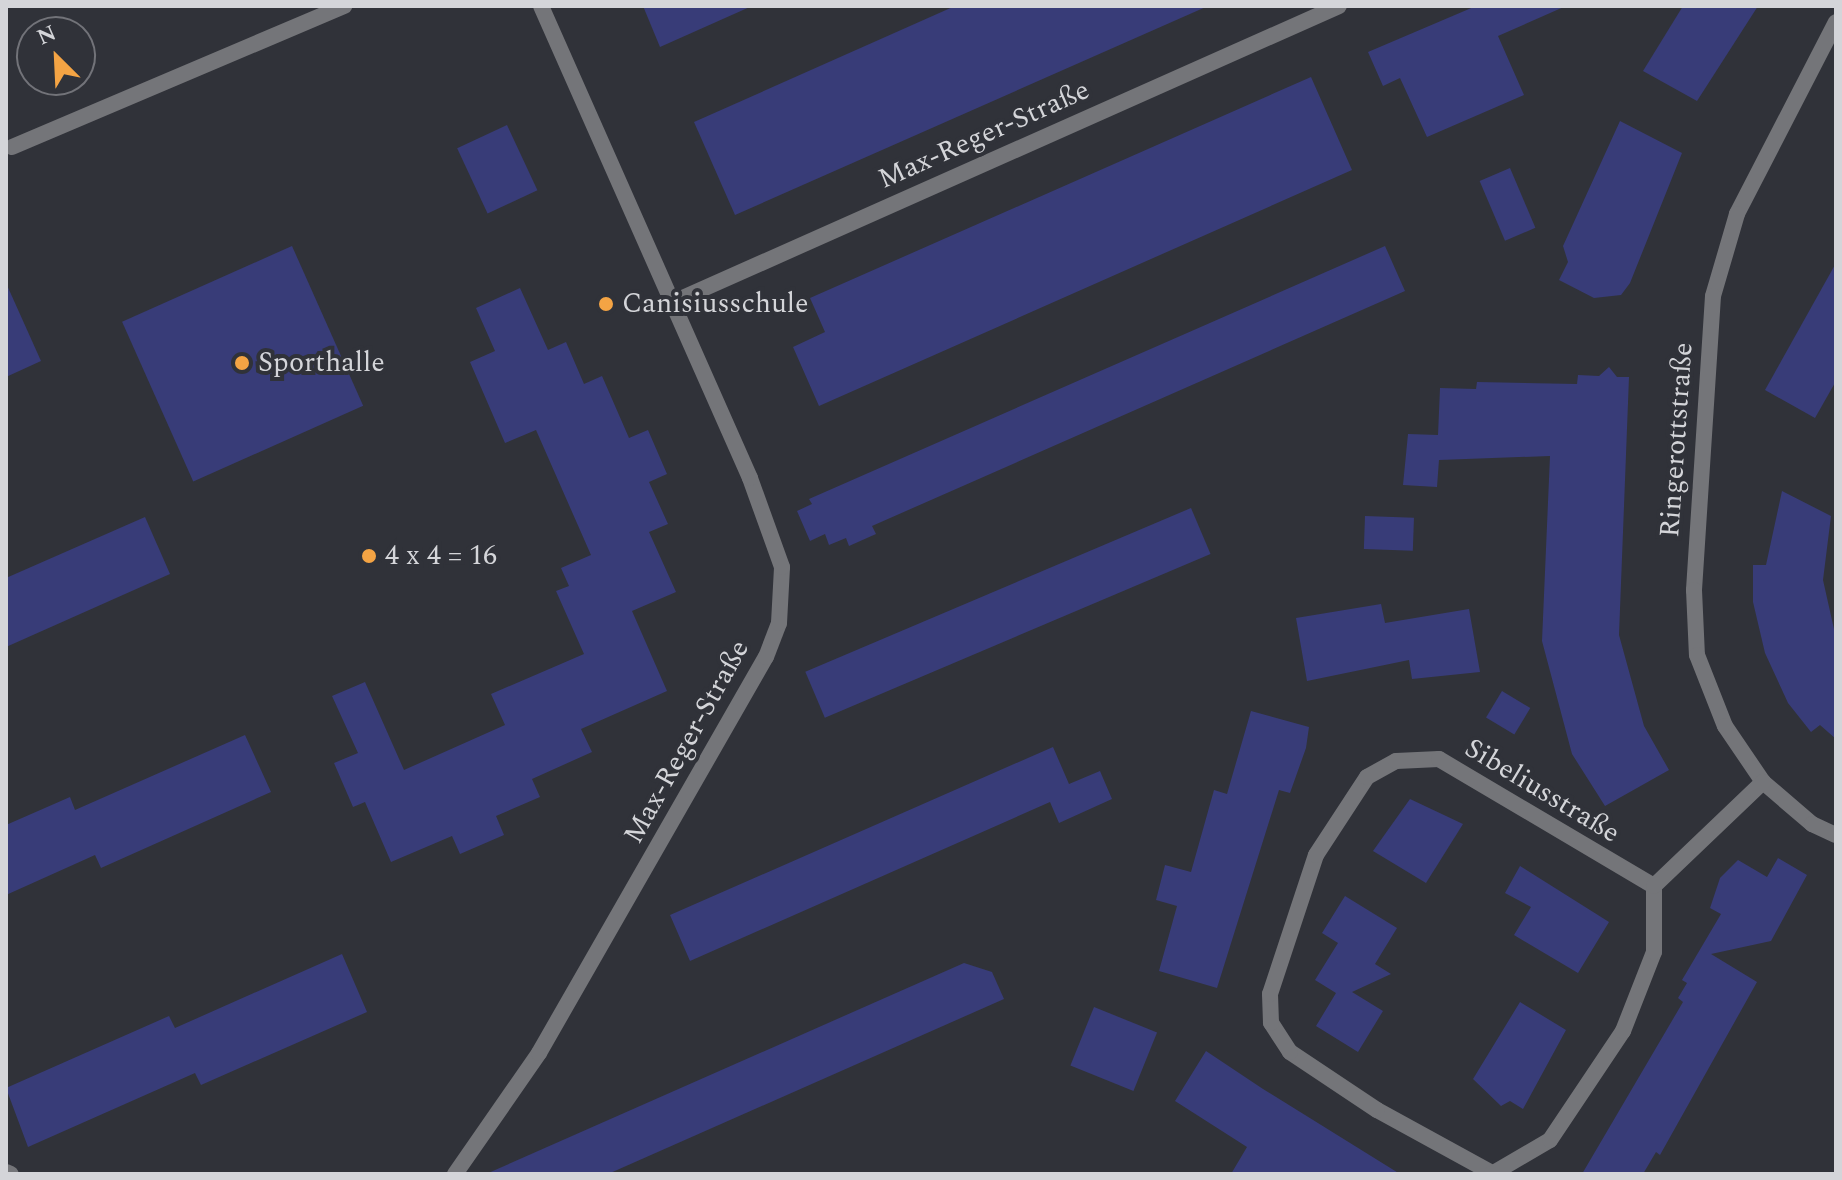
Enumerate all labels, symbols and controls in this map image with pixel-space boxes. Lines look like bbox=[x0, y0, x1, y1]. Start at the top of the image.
north arrow bbox=[16, 16, 96, 96]
text: N bbox=[32, 17, 62, 54]
street label: Max-Reger-Straße bbox=[873, 73, 1095, 197]
place label: Canisiusschule bbox=[622, 287, 809, 321]
marker: Canisiusschule bbox=[597, 295, 615, 313]
street label: Ringerottstraße bbox=[1653, 341, 1701, 539]
place label: Sporthalle bbox=[258, 346, 385, 380]
marker: Sporthalle bbox=[233, 354, 251, 372]
place label: 4 x 4 = 16 bbox=[385, 539, 497, 573]
marker: 4 x 4 = 16 bbox=[360, 547, 378, 565]
street label: Max-Reger-Straße bbox=[617, 634, 757, 850]
street label: Sibeliusstraße bbox=[1458, 732, 1626, 850]

